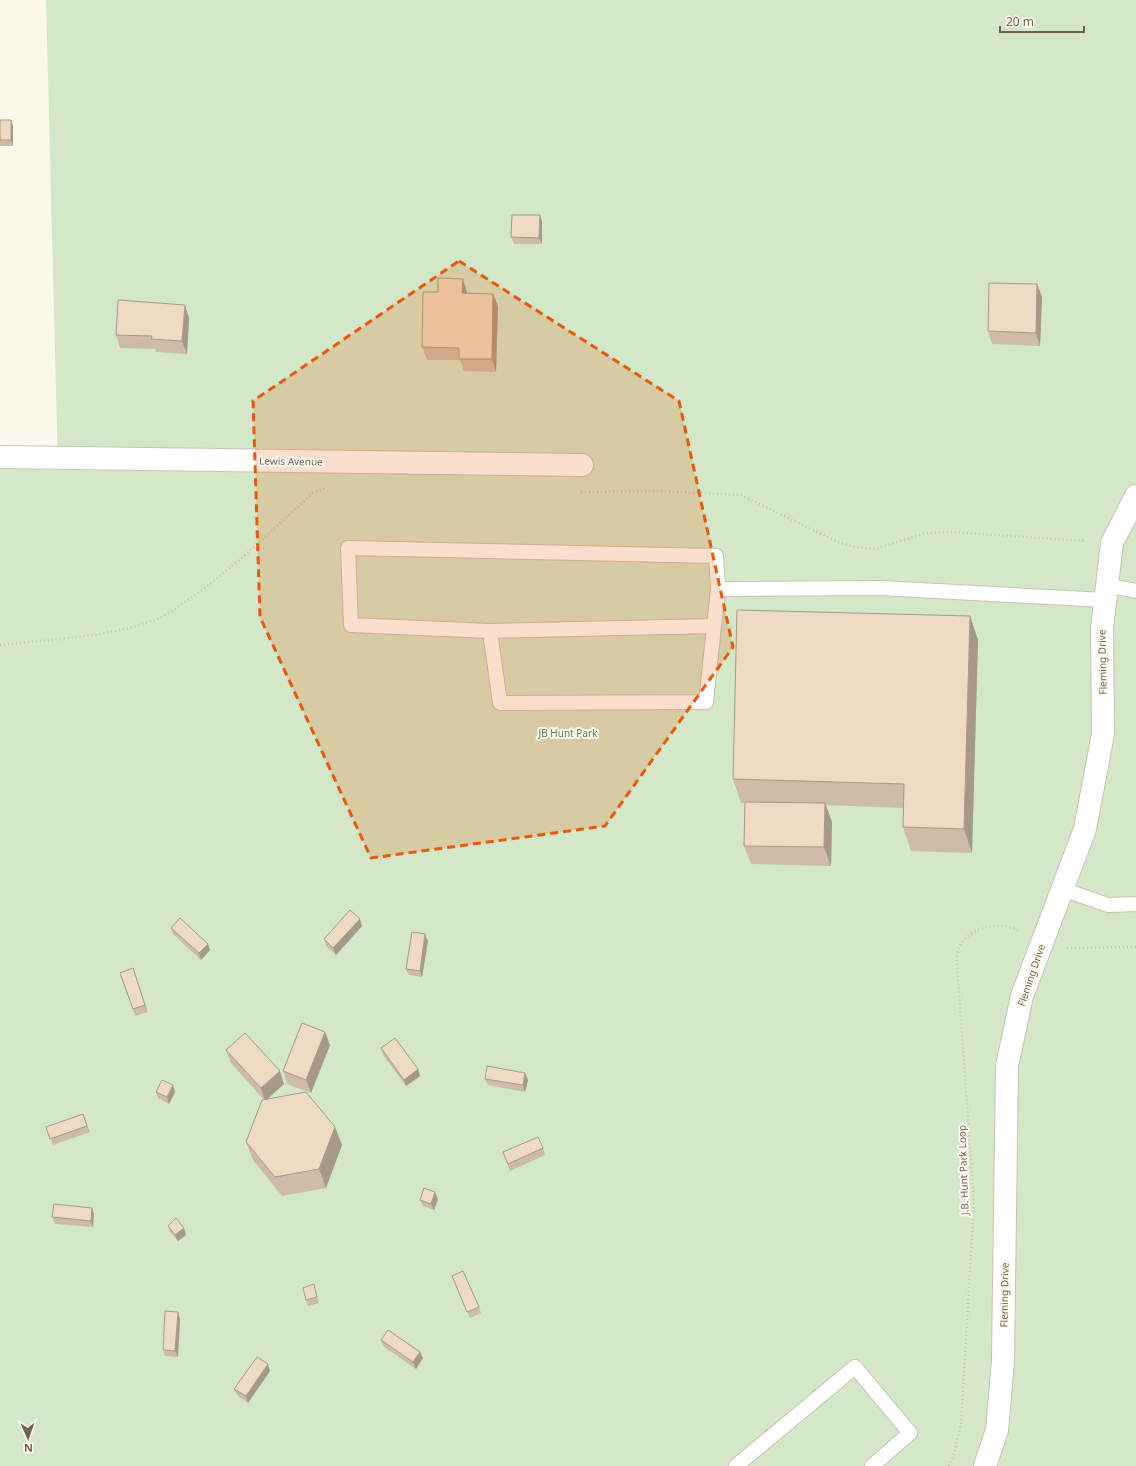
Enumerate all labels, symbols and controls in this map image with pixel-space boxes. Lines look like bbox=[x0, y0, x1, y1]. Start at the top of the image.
scale bar bbox=[1000, 8, 1084, 34]
text: 20 m bbox=[1006, 13, 1034, 30]
street label: Lewis Avenue bbox=[259, 453, 323, 469]
street label: Fleming Drive bbox=[1094, 629, 1110, 695]
park label: JB Hunt Park bbox=[538, 726, 598, 740]
street label: Fleming Drive bbox=[1014, 942, 1048, 1008]
street label: J.B. Hunt Park Loop bbox=[954, 1125, 972, 1216]
street label: Fleming Drive bbox=[996, 1262, 1012, 1328]
north arrow bbox=[8, 1418, 48, 1458]
text: N bbox=[24, 1441, 33, 1456]

